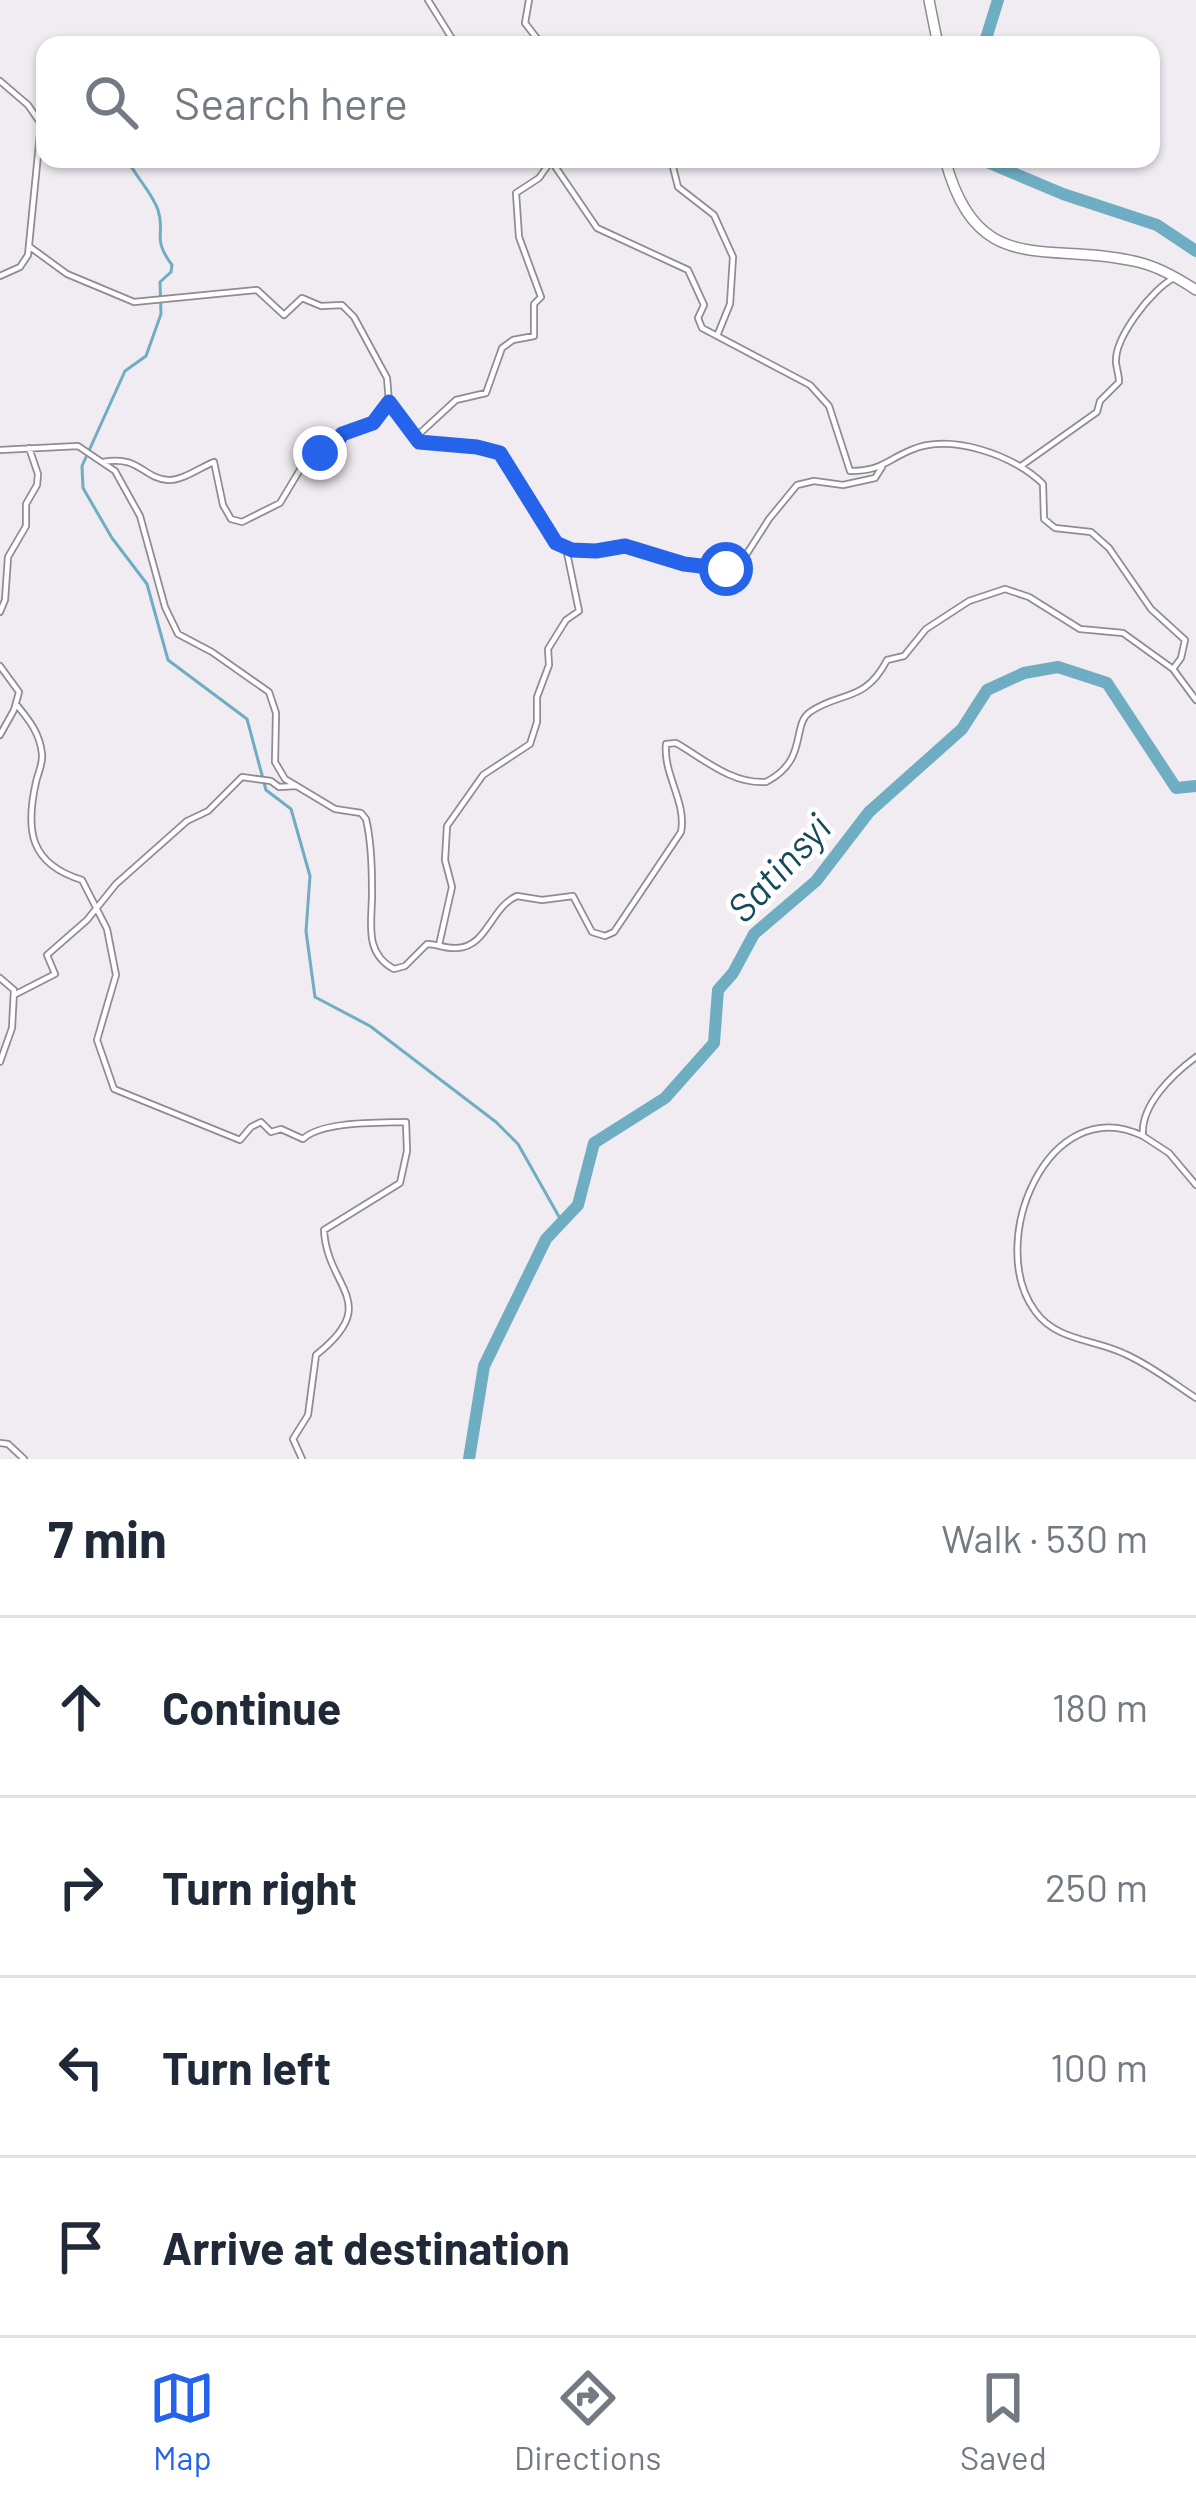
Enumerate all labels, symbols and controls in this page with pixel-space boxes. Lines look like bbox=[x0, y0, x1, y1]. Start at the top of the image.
search box bbox=[36, 36, 1160, 168]
icon: search bbox=[78, 69, 144, 135]
text: Search here bbox=[174, 75, 408, 129]
route end bbox=[293, 426, 347, 480]
route start bbox=[699, 542, 753, 596]
water label: Satinsyi bbox=[716, 803, 840, 931]
text: 7 min bbox=[48, 1507, 167, 1568]
text: Walk · 530 m bbox=[941, 1514, 1148, 1561]
icon: ahead bbox=[48, 1674, 114, 1740]
text: Continue bbox=[162, 1680, 341, 1734]
text: 180 m bbox=[1052, 1683, 1148, 1730]
icon: right bbox=[48, 1854, 114, 1920]
text: Turn right bbox=[162, 1860, 357, 1914]
text: 250 m bbox=[1045, 1863, 1148, 1910]
icon: left bbox=[48, 2034, 114, 2100]
text: Turn left bbox=[162, 2040, 331, 2094]
text: 100 m bbox=[1050, 2043, 1148, 2090]
icon: arrive bbox=[48, 2214, 114, 2280]
text: Arrive at destination bbox=[162, 2220, 570, 2274]
tab: Map bbox=[149, 2365, 215, 2477]
tab: Directions bbox=[514, 2365, 661, 2477]
tab: Saved bbox=[960, 2365, 1047, 2477]

